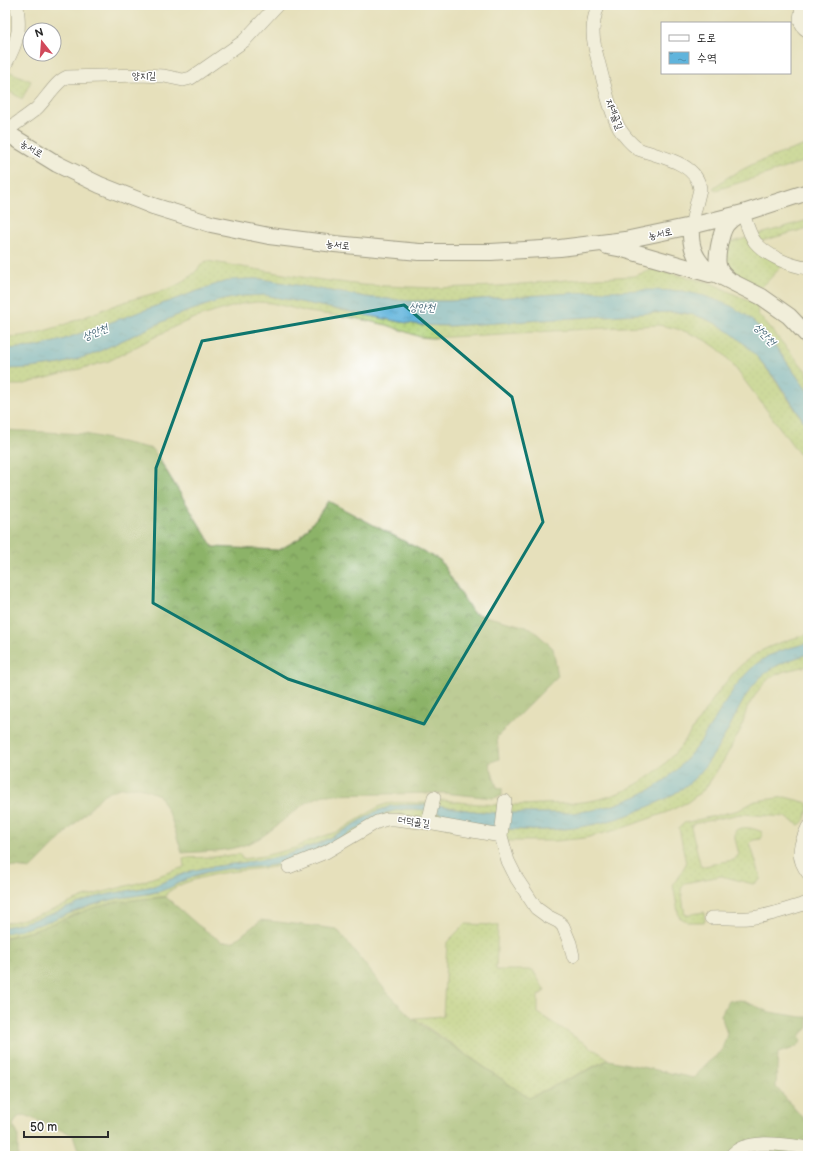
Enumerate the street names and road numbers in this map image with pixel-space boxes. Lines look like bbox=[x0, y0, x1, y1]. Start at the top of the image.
street label: 양지길 bbox=[132, 70, 156, 82]
street label: 지네골길 bbox=[603, 97, 625, 132]
street label: 농서로 bbox=[18, 137, 45, 160]
street label: 농서로 bbox=[647, 226, 673, 242]
street label: 농서로 bbox=[325, 238, 351, 252]
street label: 더덕골길 bbox=[397, 814, 431, 830]

